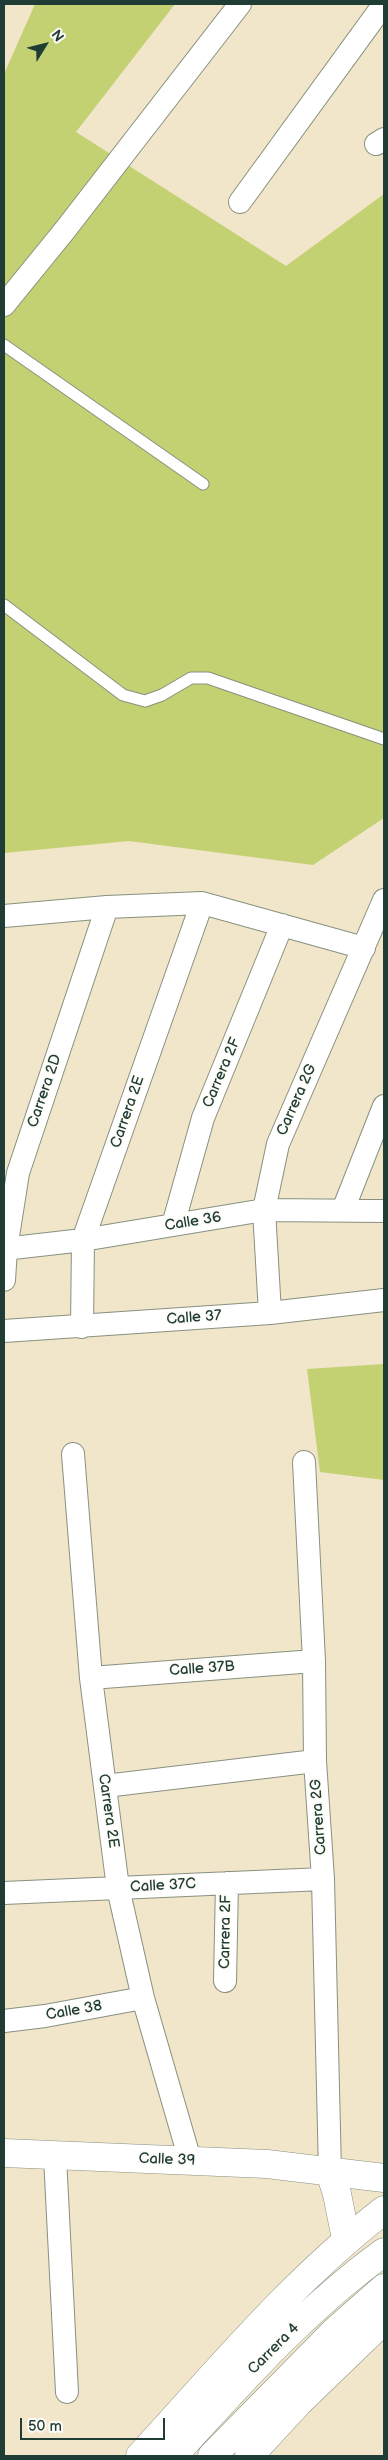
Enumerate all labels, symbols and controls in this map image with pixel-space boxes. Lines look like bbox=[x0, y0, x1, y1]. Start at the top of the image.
north arrow bbox=[20, 20, 70, 70]
text: N bbox=[48, 27, 68, 45]
street label: Carrera 2F bbox=[199, 1035, 245, 1111]
street label: Carrera 2D bbox=[24, 1052, 66, 1130]
street label: Carrera 2G bbox=[273, 1061, 321, 1139]
street label: Carrera 2E bbox=[107, 1074, 149, 1150]
street label: Calle 36 bbox=[163, 1209, 223, 1235]
street label: Calle 37 bbox=[166, 1307, 222, 1329]
street label: Calle 37B bbox=[169, 1658, 235, 1680]
street label: Carrera 2E bbox=[94, 1773, 122, 1849]
street label: Carrera 2G bbox=[307, 1778, 331, 1856]
street label: Calle 37C bbox=[130, 1875, 196, 1897]
street label: Carrera 2F bbox=[216, 1895, 236, 1969]
street label: Calle 38 bbox=[45, 1997, 103, 2025]
street label: Calle 39 bbox=[138, 2150, 196, 2170]
street label: Carrera 4 bbox=[245, 2320, 303, 2378]
scale bar bbox=[22, 2408, 168, 2440]
text: 50 m bbox=[28, 2417, 62, 2436]

